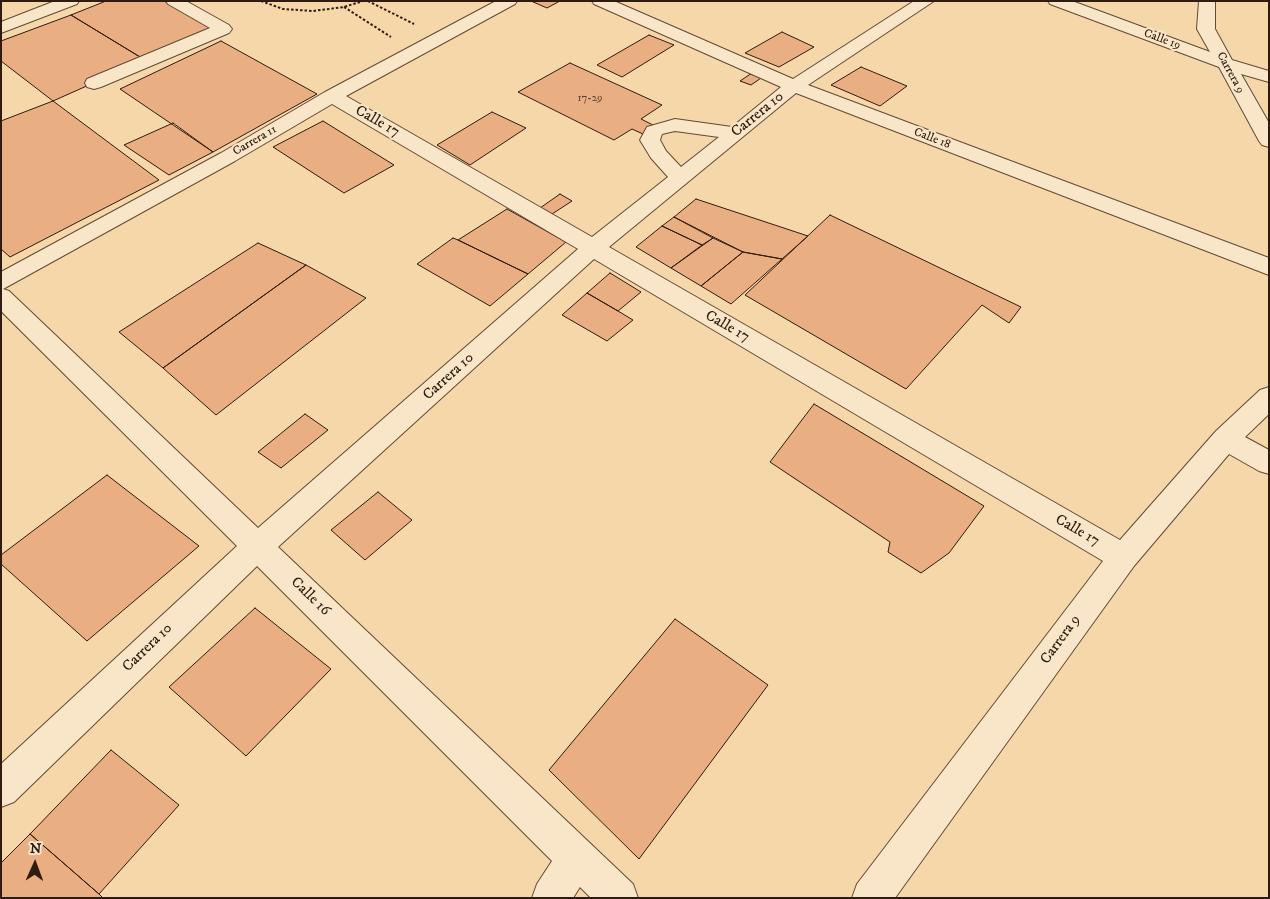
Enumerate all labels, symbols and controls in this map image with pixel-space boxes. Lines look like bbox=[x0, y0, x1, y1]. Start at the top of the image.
street label: Calle 19 bbox=[1142, 27, 1182, 53]
street label: Carrera 9 bbox=[1213, 50, 1247, 96]
street label: Carrera 10 bbox=[728, 88, 788, 142]
house number: 17-29 bbox=[577, 92, 603, 106]
street label: Calle 17 bbox=[352, 102, 402, 142]
street label: Carrera 11 bbox=[231, 123, 279, 159]
street label: Calle 18 bbox=[912, 125, 952, 153]
street label: Calle 17 bbox=[702, 307, 752, 347]
street label: Carrera 10 bbox=[420, 349, 478, 405]
street label: Calle 17 bbox=[1052, 511, 1102, 551]
street label: Calle 16 bbox=[286, 574, 334, 620]
street label: Carrera 9 bbox=[1037, 612, 1085, 668]
street label: Carrera 10 bbox=[119, 620, 177, 676]
north arrow bbox=[10, 839, 60, 889]
text: N bbox=[29, 840, 42, 858]

